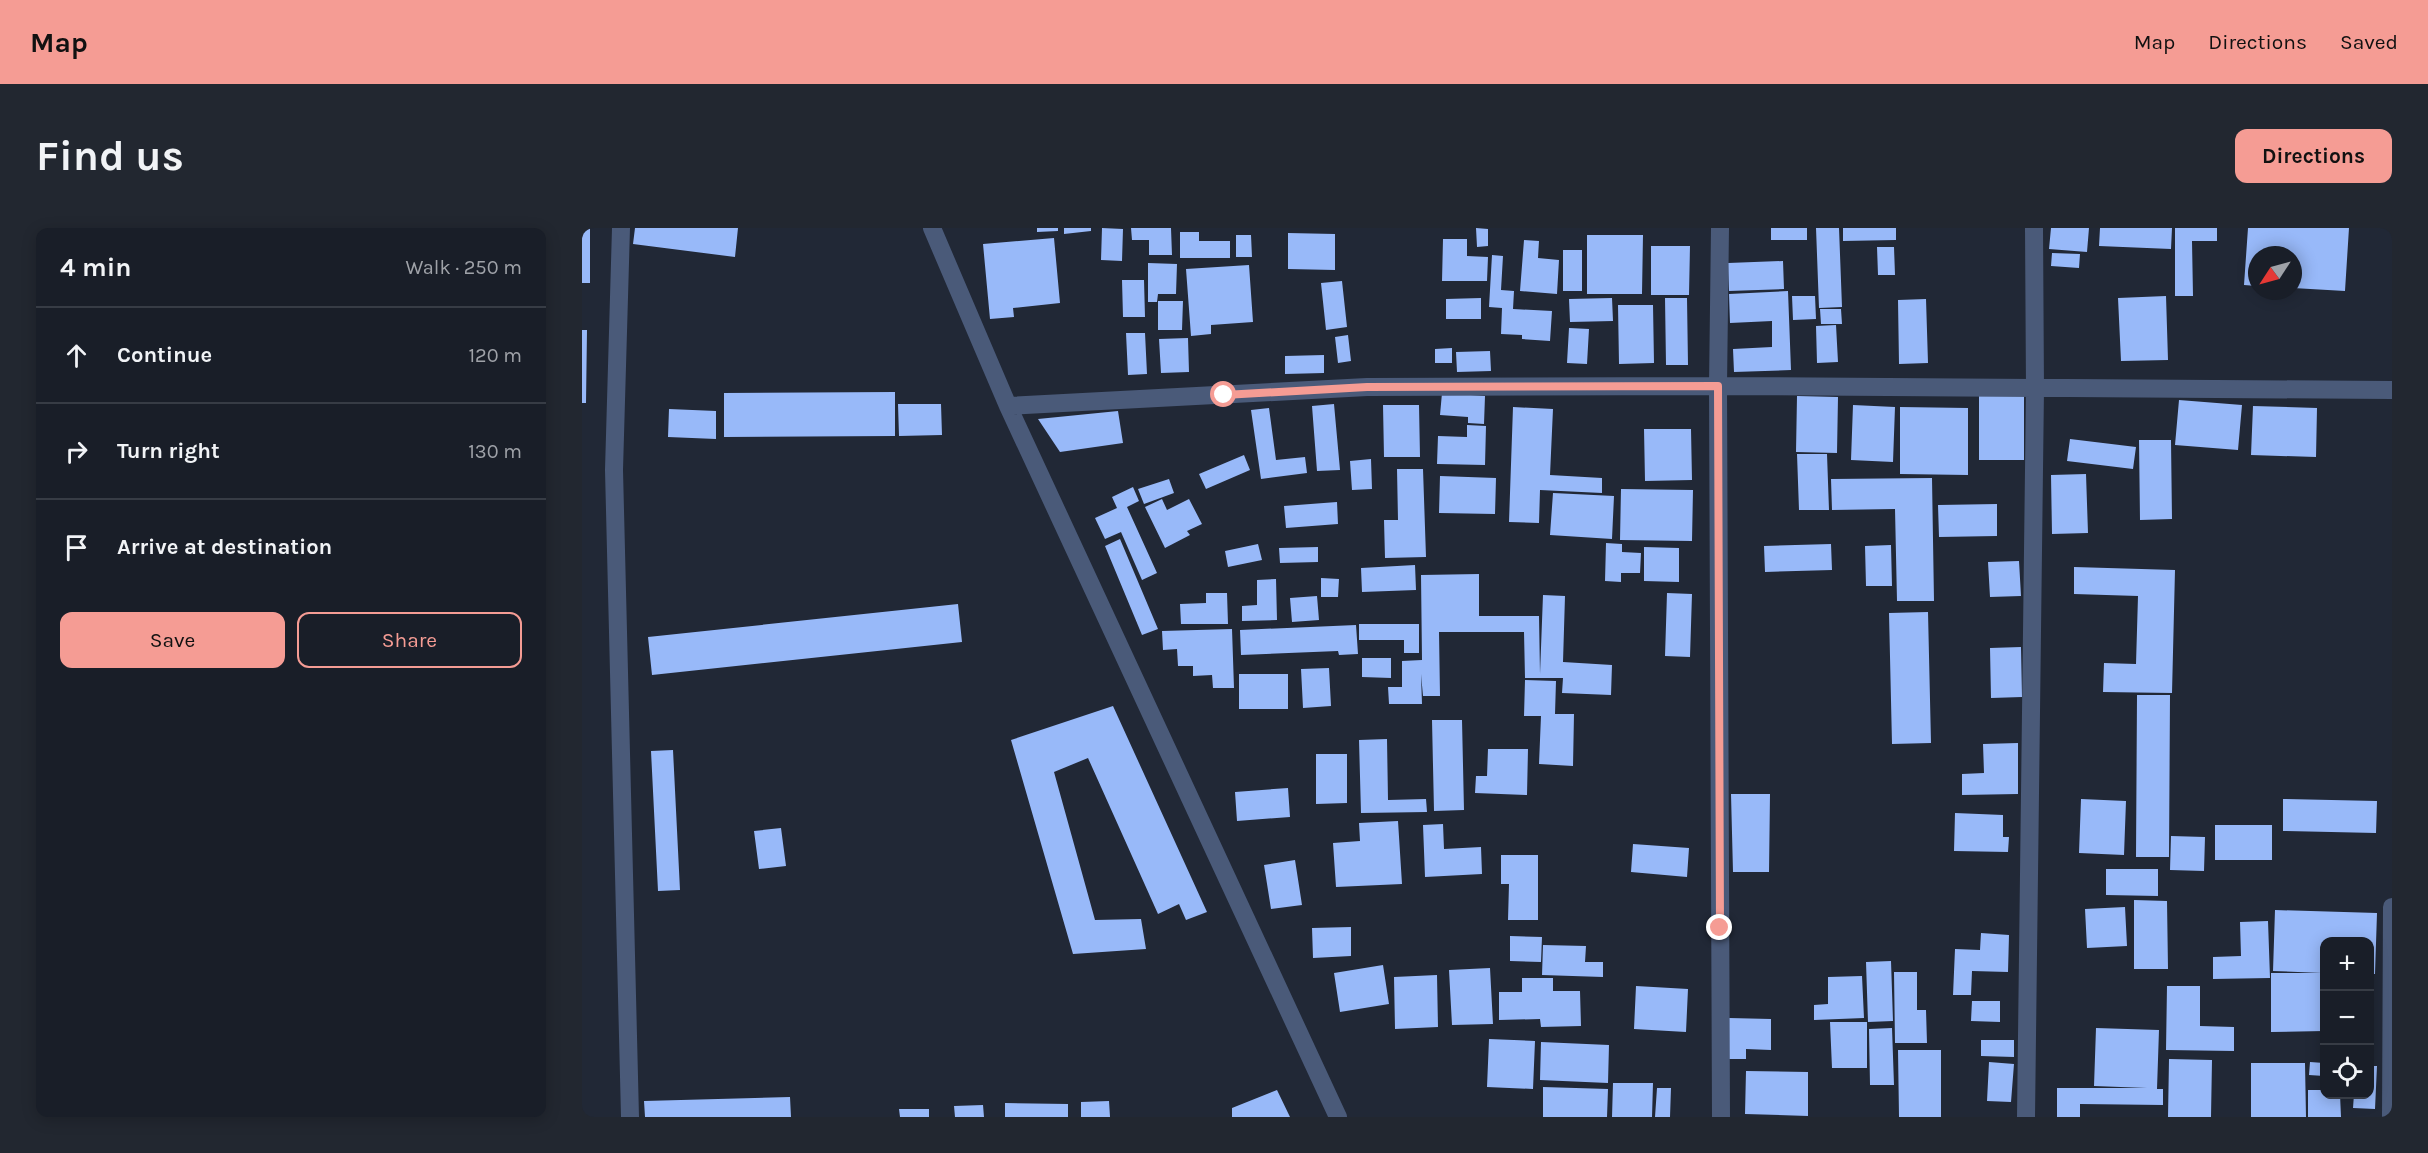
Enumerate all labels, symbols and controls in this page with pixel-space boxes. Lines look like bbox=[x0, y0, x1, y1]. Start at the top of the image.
text: Map bbox=[30, 26, 88, 59]
text: Map bbox=[2134, 30, 2175, 54]
text: Directions bbox=[2208, 30, 2307, 54]
text: Saved bbox=[2340, 30, 2398, 54]
button: Directions bbox=[2235, 129, 2392, 183]
text: Find us bbox=[36, 131, 184, 181]
north arrow bbox=[2248, 246, 2302, 300]
text: 4 min bbox=[60, 252, 131, 283]
text: Walk · 250 m bbox=[406, 256, 522, 279]
icon: ahead bbox=[60, 339, 93, 372]
text: Continue bbox=[117, 342, 212, 368]
text: 120 m bbox=[468, 344, 522, 367]
route start bbox=[1210, 381, 1236, 407]
icon: right bbox=[60, 435, 93, 468]
text: Turn right bbox=[117, 438, 220, 464]
text: 130 m bbox=[468, 440, 522, 463]
icon: arrive bbox=[60, 531, 93, 564]
text: Arrive at destination bbox=[117, 534, 332, 560]
button: Save bbox=[60, 612, 285, 668]
button: Share bbox=[297, 612, 522, 668]
route end bbox=[1706, 914, 1732, 940]
map controls bbox=[2320, 937, 2374, 1099]
button: + bbox=[2320, 937, 2374, 991]
button: − bbox=[2320, 991, 2374, 1045]
button: locate bbox=[2320, 1045, 2374, 1099]

